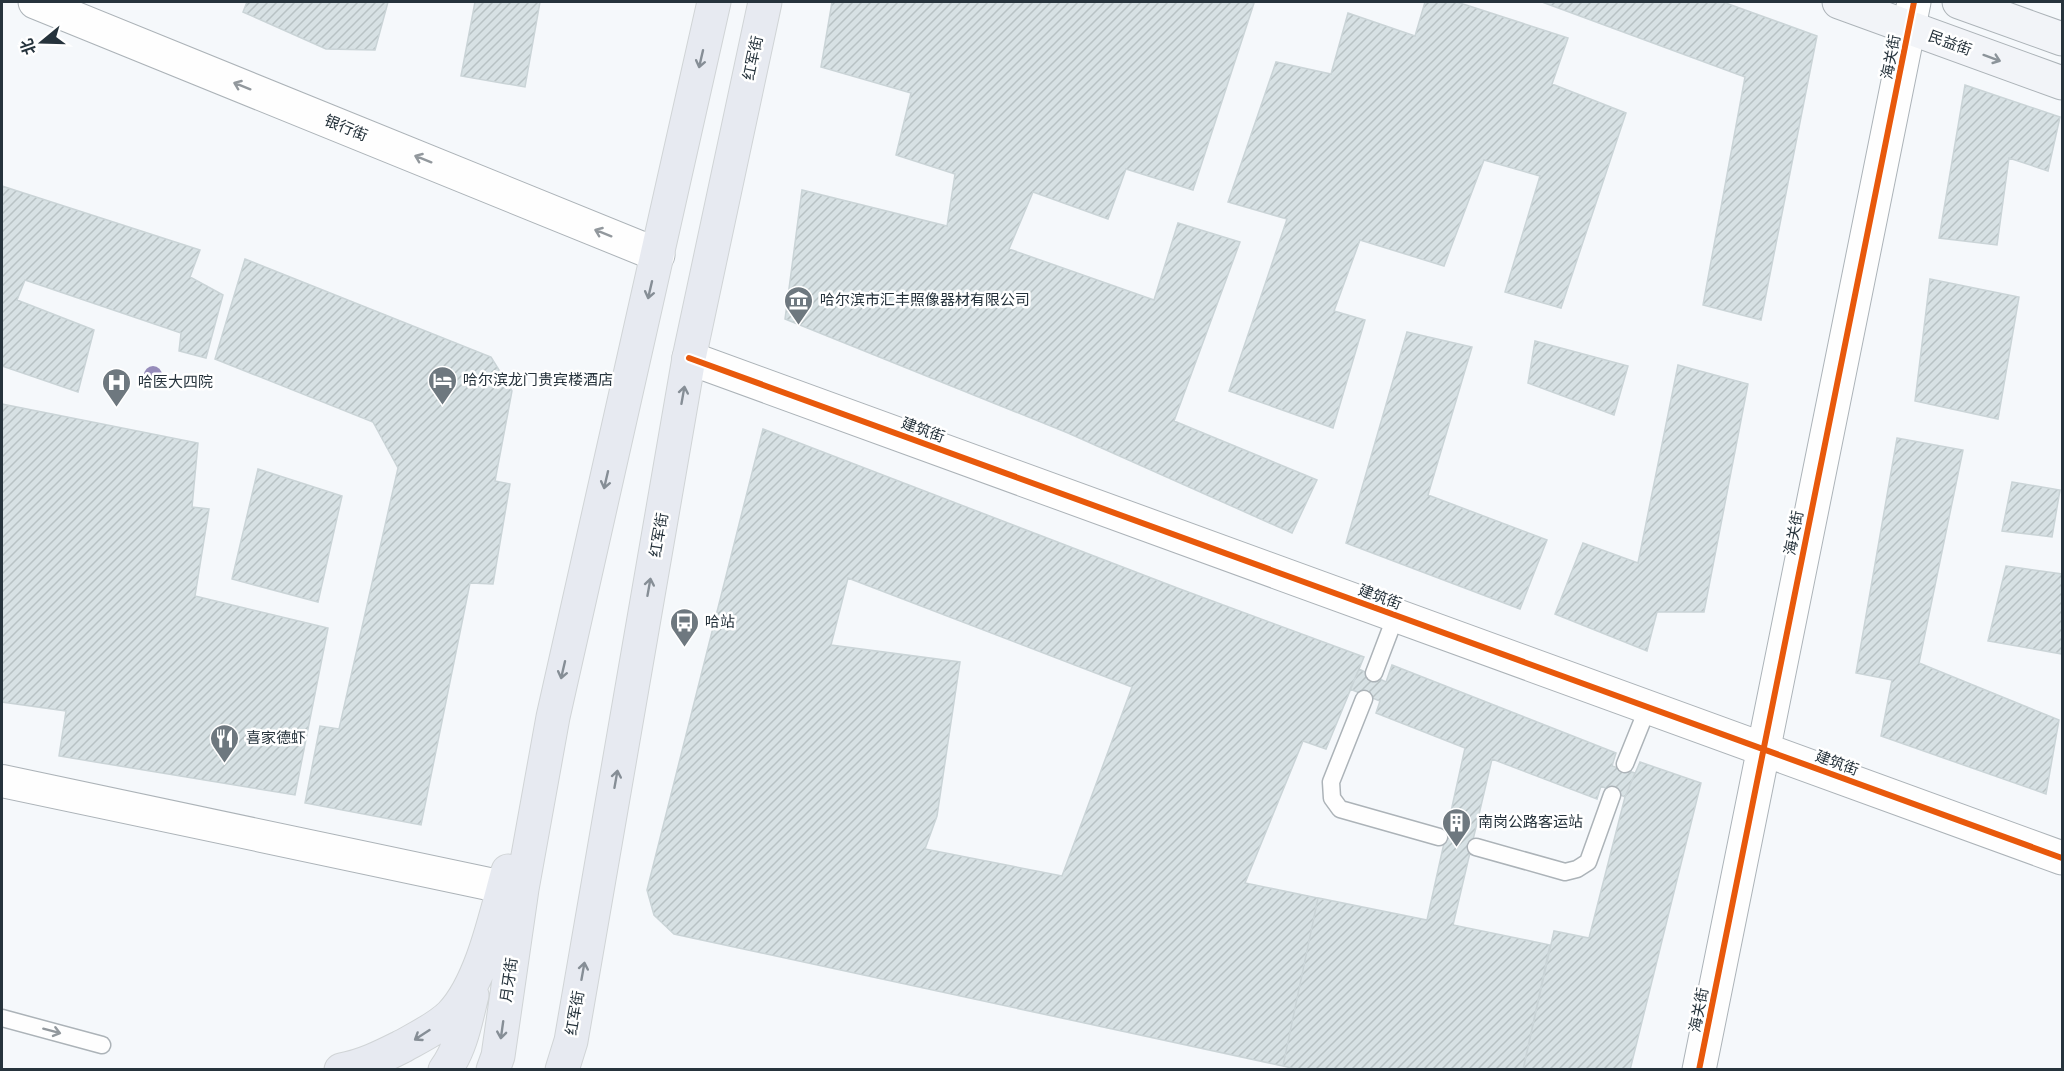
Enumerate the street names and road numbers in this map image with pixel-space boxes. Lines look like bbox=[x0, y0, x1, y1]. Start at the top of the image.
street label: 民益街 bbox=[1926, 27, 1974, 59]
street label: 海关街 bbox=[1878, 33, 1904, 81]
street label: 红军街 bbox=[740, 34, 766, 82]
street label: 银行街 bbox=[322, 111, 370, 145]
street label: 建筑街 bbox=[899, 414, 947, 446]
street label: 海关街 bbox=[1781, 509, 1807, 557]
street label: 红军街 bbox=[646, 511, 672, 559]
street label: 建筑街 bbox=[1356, 581, 1404, 613]
street label: 建筑街 bbox=[1813, 747, 1861, 779]
street label: 月牙街 bbox=[497, 956, 521, 1004]
street label: 海关街 bbox=[1686, 986, 1712, 1034]
street label: 红军街 bbox=[562, 989, 588, 1037]

